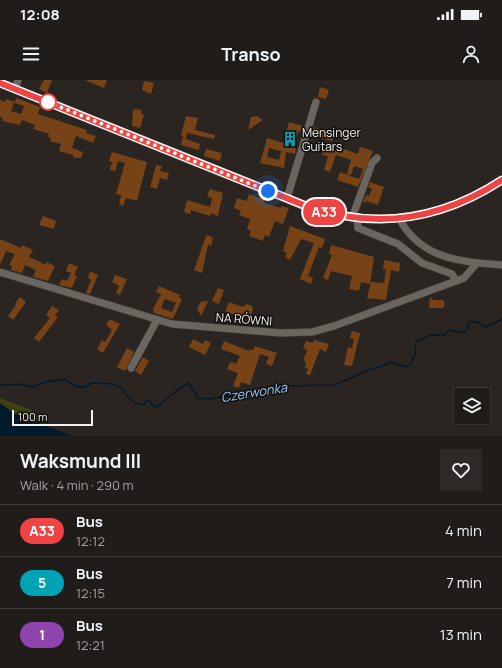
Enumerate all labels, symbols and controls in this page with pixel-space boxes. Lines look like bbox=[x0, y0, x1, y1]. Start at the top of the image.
text: 12:08 bbox=[20, 4, 60, 25]
text: Transo bbox=[221, 42, 281, 66]
icon: menu bbox=[20, 43, 42, 65]
icon: person bbox=[460, 43, 482, 65]
unlabelled marker bbox=[39, 93, 57, 111]
place label: Mensinger Guitars bbox=[302, 124, 361, 155]
building icon: Mensinger Guitars bbox=[281, 130, 299, 148]
your location bbox=[258, 181, 278, 201]
line badge: A33 bbox=[301, 199, 347, 225]
text: A33 bbox=[311, 202, 337, 221]
street label: NA RÓWNI bbox=[215, 309, 273, 329]
water label: Czerwonka bbox=[220, 378, 289, 406]
map controls bbox=[454, 388, 490, 424]
button: layers bbox=[454, 388, 490, 424]
scale bar bbox=[12, 408, 93, 427]
text: 100 m bbox=[18, 409, 47, 424]
text: Waksmund III bbox=[20, 448, 141, 474]
button: heart bbox=[440, 449, 482, 491]
text: Walk · 4 min · 290 m bbox=[20, 476, 134, 494]
text: Bus bbox=[76, 511, 103, 532]
text: 4 min bbox=[445, 520, 482, 541]
text: A33 bbox=[29, 521, 55, 540]
text: 12:12 bbox=[76, 532, 105, 550]
text: Bus bbox=[76, 563, 103, 584]
text: 7 min bbox=[446, 572, 482, 593]
text: 5 bbox=[38, 573, 46, 592]
text: 12:15 bbox=[76, 584, 105, 602]
text: Bus bbox=[76, 615, 103, 636]
text: 13 min bbox=[440, 624, 482, 645]
text: 1 bbox=[39, 625, 45, 644]
text: 12:21 bbox=[76, 636, 105, 654]

